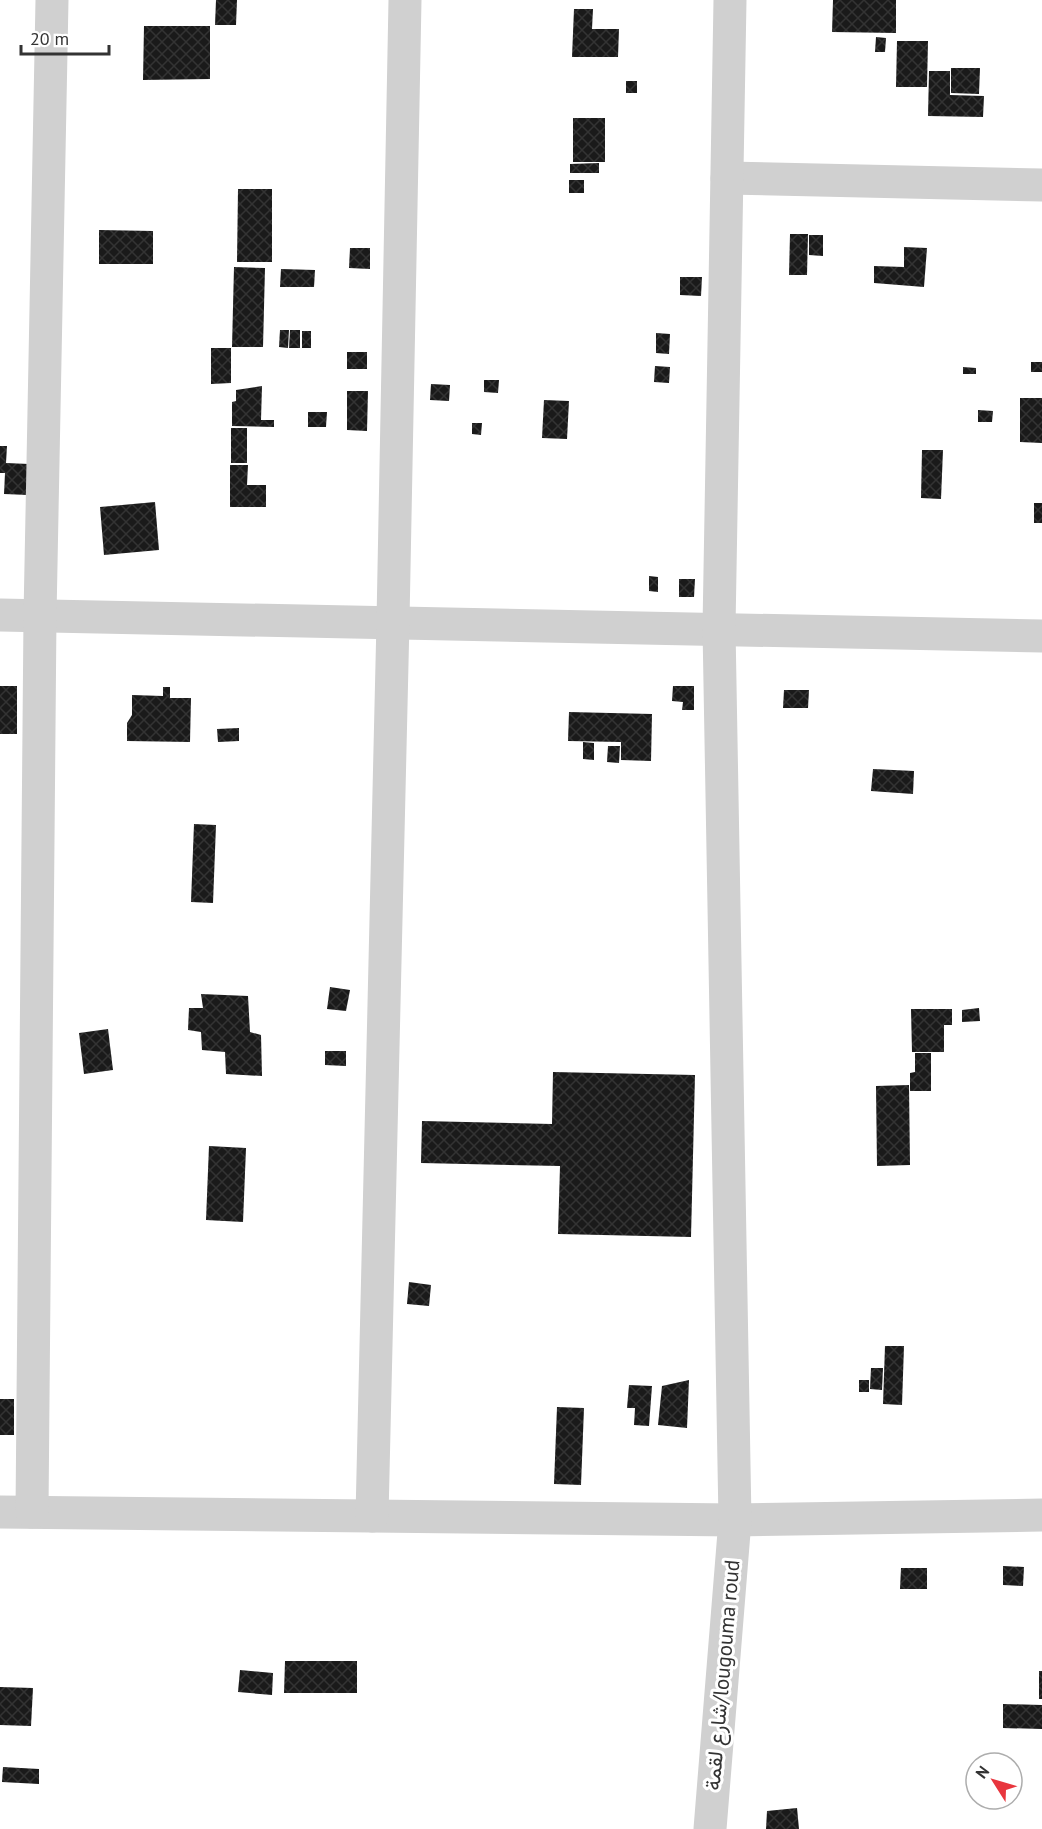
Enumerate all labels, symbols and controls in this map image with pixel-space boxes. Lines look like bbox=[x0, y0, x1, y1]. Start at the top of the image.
scale bar bbox=[21, 18, 110, 56]
text: 20 m bbox=[30, 27, 69, 50]
street label: شارع لقمة/lougouma roud bbox=[698, 1559, 747, 1792]
north arrow bbox=[964, 1751, 1024, 1811]
text: N bbox=[971, 1762, 993, 1782]

